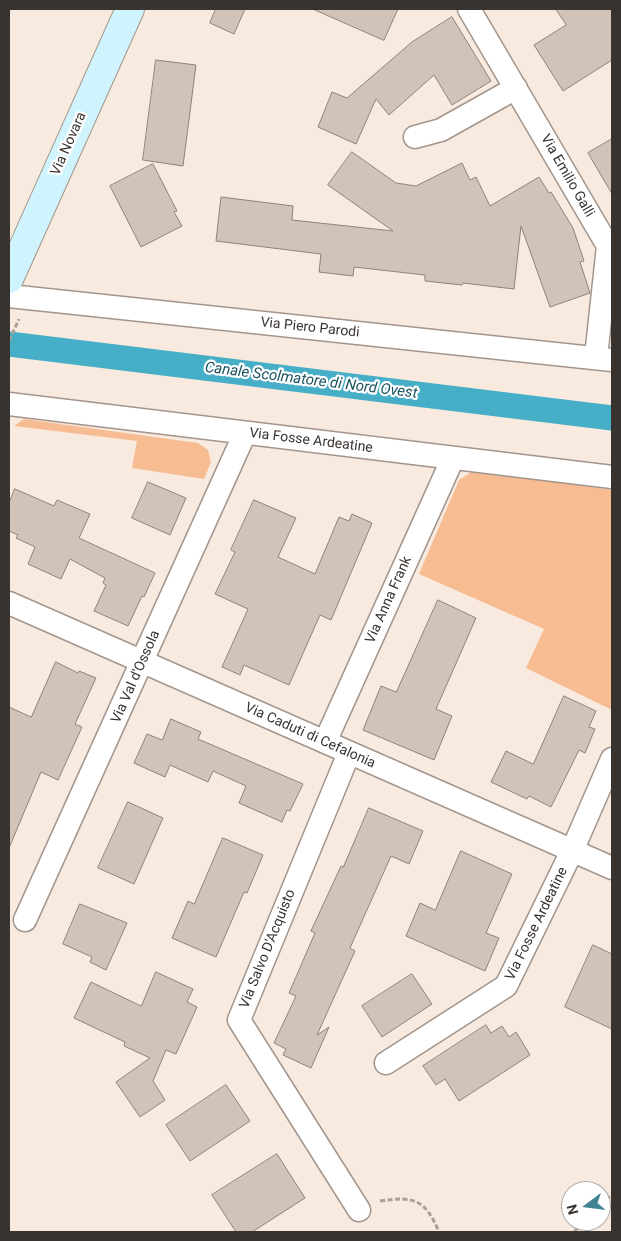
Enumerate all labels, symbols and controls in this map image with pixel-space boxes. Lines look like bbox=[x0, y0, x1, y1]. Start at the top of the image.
street label: Via Novara bbox=[48, 110, 90, 178]
street label: Via Emilio Galli bbox=[537, 132, 597, 220]
street label: Via Piero Parodi bbox=[260, 314, 360, 342]
water label: Canale Scolmatore di Nord Ovest bbox=[204, 359, 418, 403]
street label: Via Fosse Ardeatine bbox=[248, 425, 374, 457]
street label: Via Anna Frank bbox=[362, 554, 416, 646]
street label: Via Val d'Ossola bbox=[108, 628, 164, 726]
street label: Via Caduti di Cefalonia bbox=[242, 700, 378, 772]
street label: Via Fosse Ardeatine bbox=[502, 865, 572, 983]
street label: Via Salvo D'Acquisto bbox=[236, 887, 300, 1011]
north arrow bbox=[561, 1181, 611, 1231]
text: N bbox=[563, 1203, 581, 1216]

